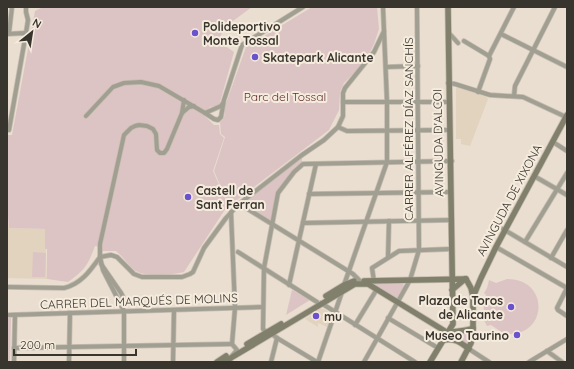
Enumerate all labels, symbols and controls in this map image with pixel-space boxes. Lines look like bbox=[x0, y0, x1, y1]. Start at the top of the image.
north arrow bbox=[12, 12, 52, 52]
text: N bbox=[30, 15, 44, 31]
place label: Polideportivo Monte Tossal bbox=[203, 19, 281, 48]
marker: Polideportivo Monte Tossal bbox=[190, 28, 200, 38]
street label: CARRER ALFÉREZ DÍAZ SANCHÍS bbox=[401, 37, 416, 221]
place label: Skatepark Alicante bbox=[263, 50, 373, 65]
marker: Skatepark Alicante bbox=[250, 52, 260, 62]
park label: Parc del Tossal bbox=[244, 89, 326, 104]
street label: AVINGUDA D'ALCOI bbox=[430, 89, 446, 197]
street label: AVINGUDA DE XIXONA bbox=[473, 141, 545, 258]
place label: Castell de Sant Ferran bbox=[196, 183, 265, 212]
marker: Castell de Sant Ferran bbox=[183, 192, 193, 202]
street label: CARRER DEL MARQUÉS DE MOLINS bbox=[40, 290, 238, 312]
place label: Plaza de Toros de Alicante bbox=[419, 293, 503, 322]
marker: Plaza de Toros de Alicante bbox=[506, 302, 516, 312]
place label: mu bbox=[324, 309, 342, 324]
marker: mu bbox=[311, 311, 321, 321]
place label: Museo Taurino bbox=[425, 328, 510, 343]
marker: Museo Taurino bbox=[512, 330, 522, 340]
scale bar bbox=[14, 331, 136, 357]
text: 200 m bbox=[20, 337, 55, 352]

